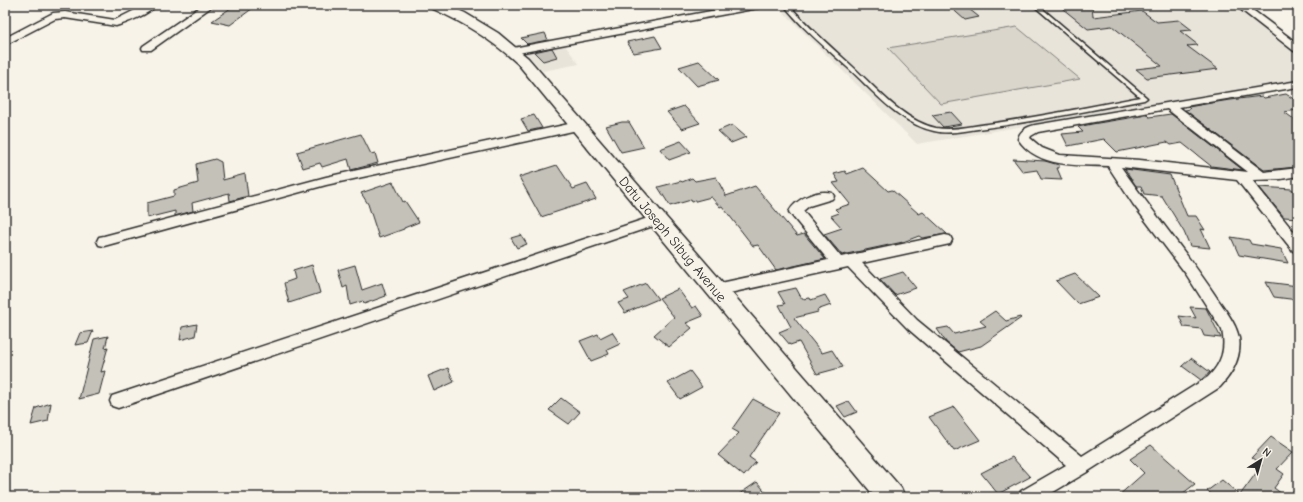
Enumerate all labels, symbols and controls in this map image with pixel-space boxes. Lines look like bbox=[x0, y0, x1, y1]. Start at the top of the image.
street label: Datu Joseph Sibug Avenue bbox=[615, 173, 730, 305]
north arrow bbox=[1241, 440, 1281, 480]
text: N bbox=[1260, 445, 1273, 460]

